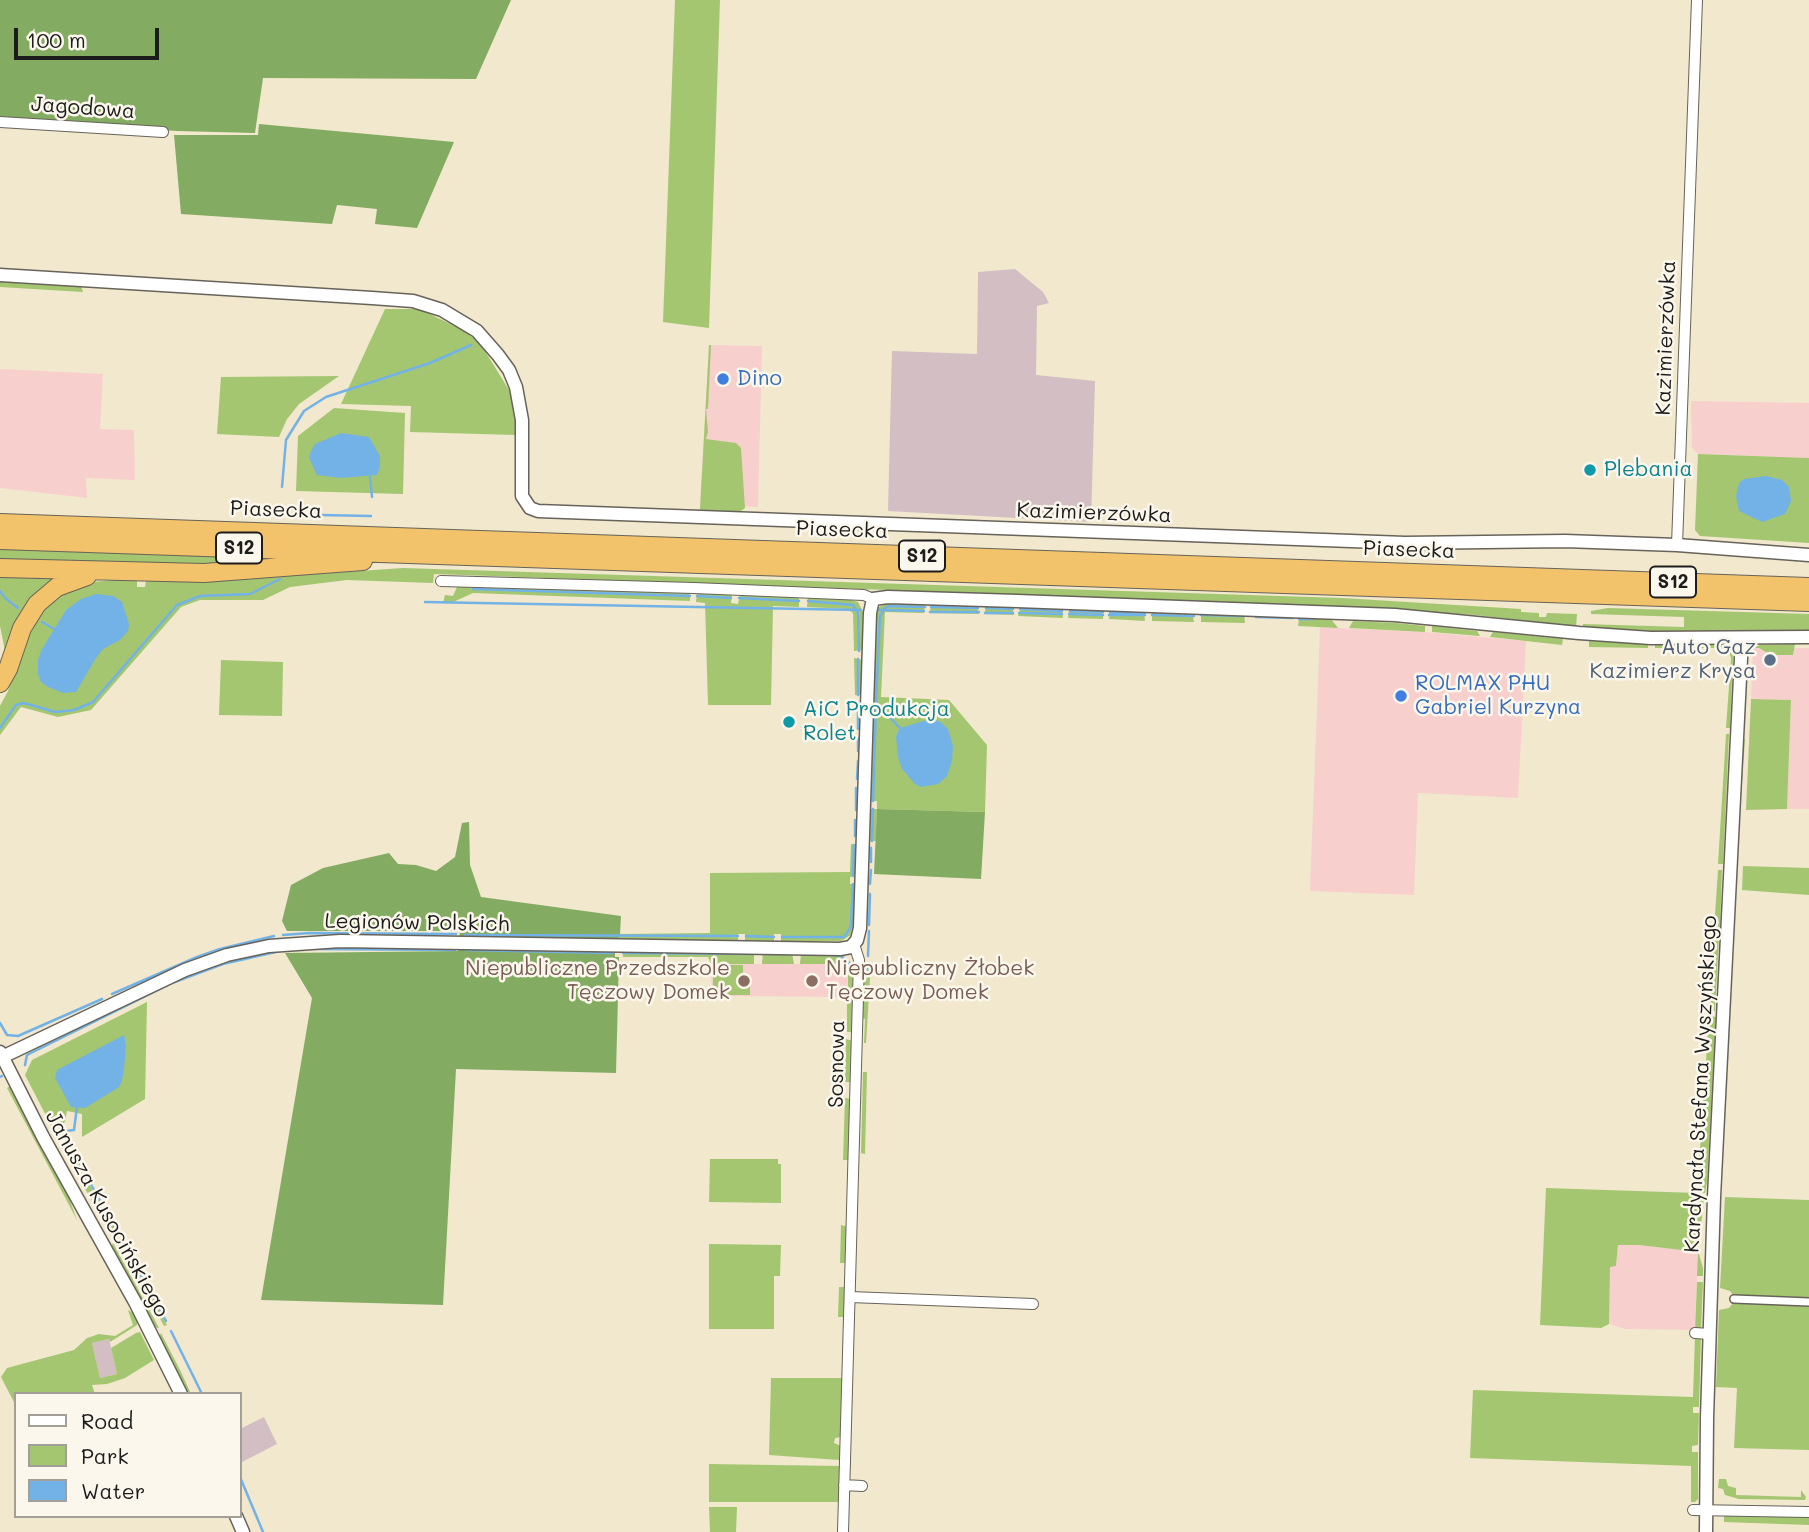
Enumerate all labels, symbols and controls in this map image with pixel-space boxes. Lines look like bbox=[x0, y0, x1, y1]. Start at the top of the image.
scale bar bbox=[18, 14, 163, 58]
text: 100 m bbox=[27, 26, 86, 53]
street label: Jagodowa bbox=[30, 92, 136, 124]
street label: Kazimierzówka bbox=[1651, 260, 1681, 416]
place label: Dino bbox=[737, 366, 782, 392]
marker: Dino bbox=[715, 371, 731, 387]
place label: Plebania bbox=[1604, 457, 1693, 483]
marker: Plebania bbox=[1582, 462, 1598, 478]
street label: Piasecka bbox=[230, 496, 322, 524]
street label: Kazimierzówka bbox=[1016, 498, 1172, 528]
street label: Piasecka bbox=[796, 516, 888, 544]
road number: S12 bbox=[216, 533, 262, 564]
street label: Piasecka bbox=[1363, 536, 1455, 564]
road number: S12 bbox=[899, 540, 945, 572]
road number: S12 bbox=[1650, 566, 1696, 597]
place label: Auto Gaz Kazimierz Krysa bbox=[1589, 635, 1756, 685]
marker: Auto Gaz Kazimierz Krysa bbox=[1762, 652, 1778, 668]
place label: ROLMAX PHU Gabriel Kurzyna bbox=[1415, 671, 1581, 721]
marker: ROLMAX PHU Gabriel Kurzyna bbox=[1393, 688, 1409, 704]
place label: AiC Produkcja Rolet bbox=[803, 697, 950, 747]
marker: AiC Produkcja Rolet bbox=[781, 714, 797, 730]
street label: Legionów Polskich bbox=[324, 909, 510, 937]
street label: Kardynała Stefana Wyszyńskiego bbox=[1680, 915, 1722, 1253]
place label: Niepubliczne Przedszkole Tęczowy Domek bbox=[465, 956, 730, 1006]
place label: Niepubliczny Żłobek Tęczowy Domek bbox=[826, 956, 1034, 1006]
marker: Niepubliczne Przedszkole Tęczowy Domek bbox=[736, 973, 752, 989]
marker: Niepubliczny Żłobek Tęczowy Domek bbox=[804, 973, 820, 989]
street label: Sosnowa bbox=[824, 1020, 850, 1108]
street label: Janusza Kusocińskiego bbox=[40, 1106, 174, 1322]
legend bbox=[14, 1392, 242, 1518]
text: Road bbox=[81, 1407, 133, 1434]
text: Park bbox=[81, 1442, 129, 1469]
text: Water bbox=[81, 1477, 145, 1504]

